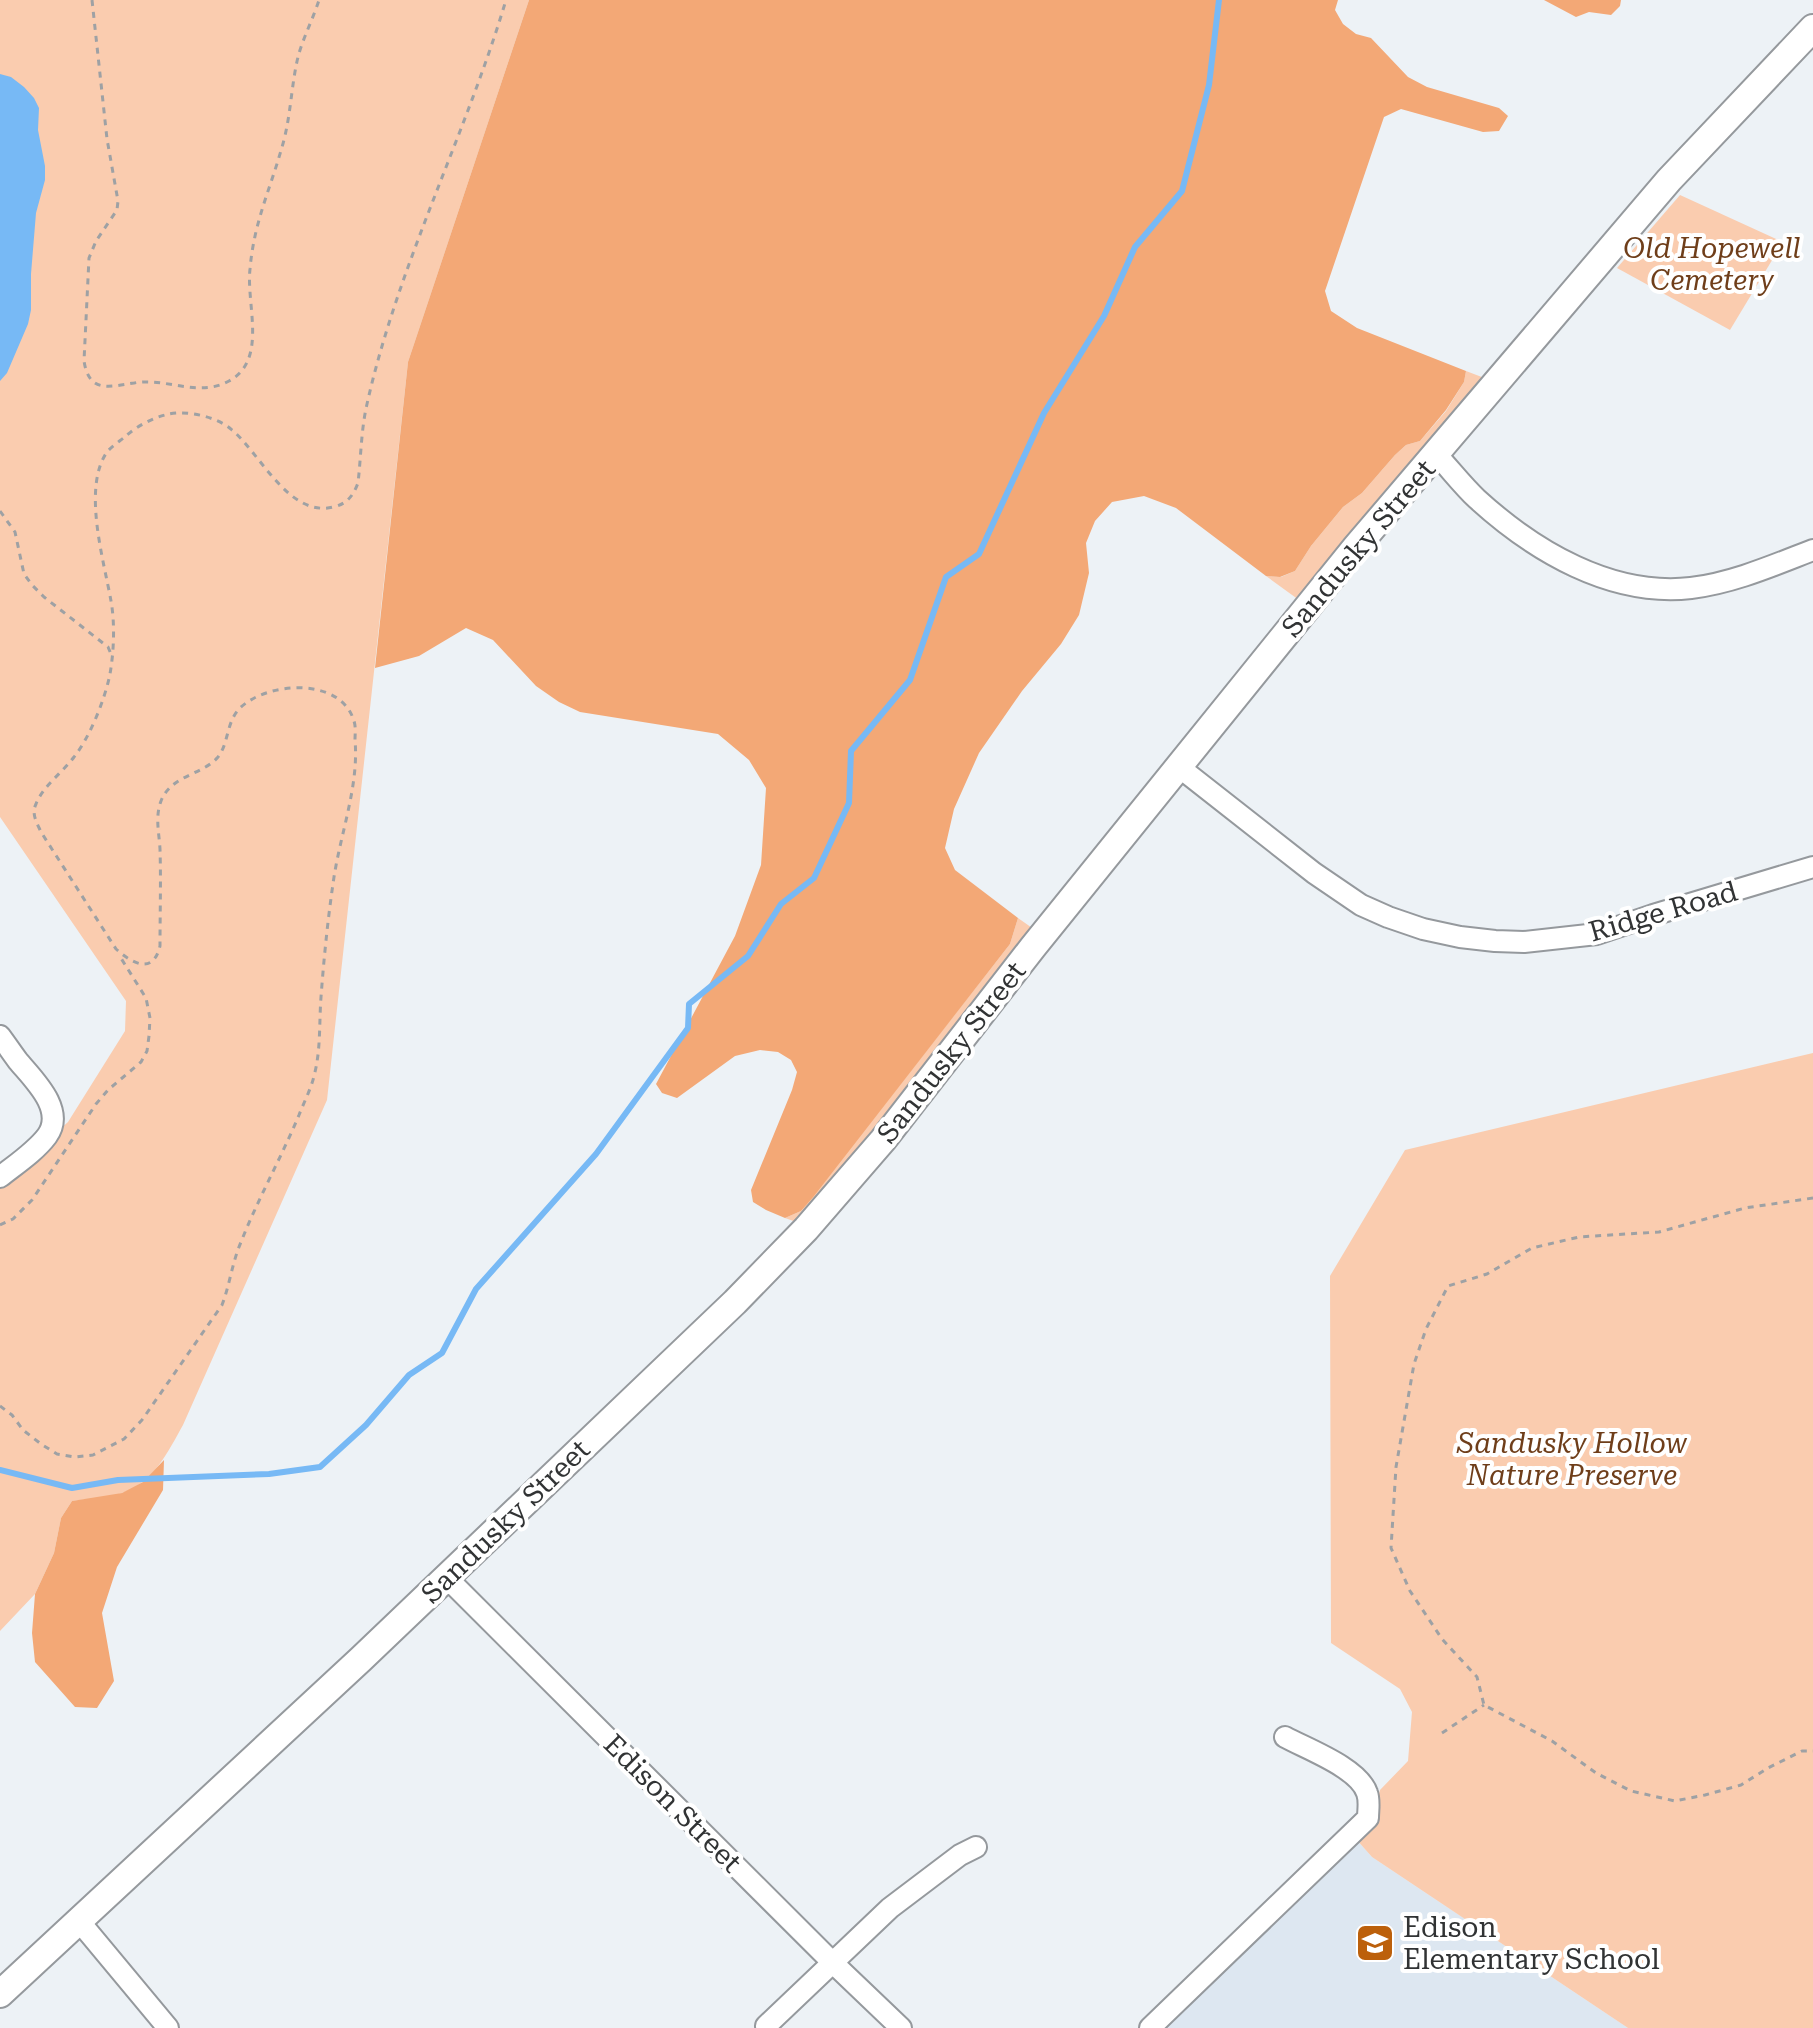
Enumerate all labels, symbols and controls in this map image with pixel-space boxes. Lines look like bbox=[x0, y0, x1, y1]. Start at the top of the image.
park label: Old Hopewell Cemetery bbox=[1623, 232, 1801, 297]
street label: Sandusky Street bbox=[1275, 453, 1442, 644]
street label: Ridge Road bbox=[1585, 875, 1741, 948]
street label: Sandusky Street bbox=[870, 955, 1032, 1150]
park label: Sandusky Hollow Nature Preserve bbox=[1456, 1427, 1687, 1492]
street label: Sandusky Street bbox=[414, 1433, 596, 1610]
street label: Edison Street bbox=[597, 1728, 748, 1879]
place label: Edison Elementary School bbox=[1403, 1911, 1660, 1976]
school or university icon: Edison Elementary School bbox=[1354, 1922, 1396, 1964]

